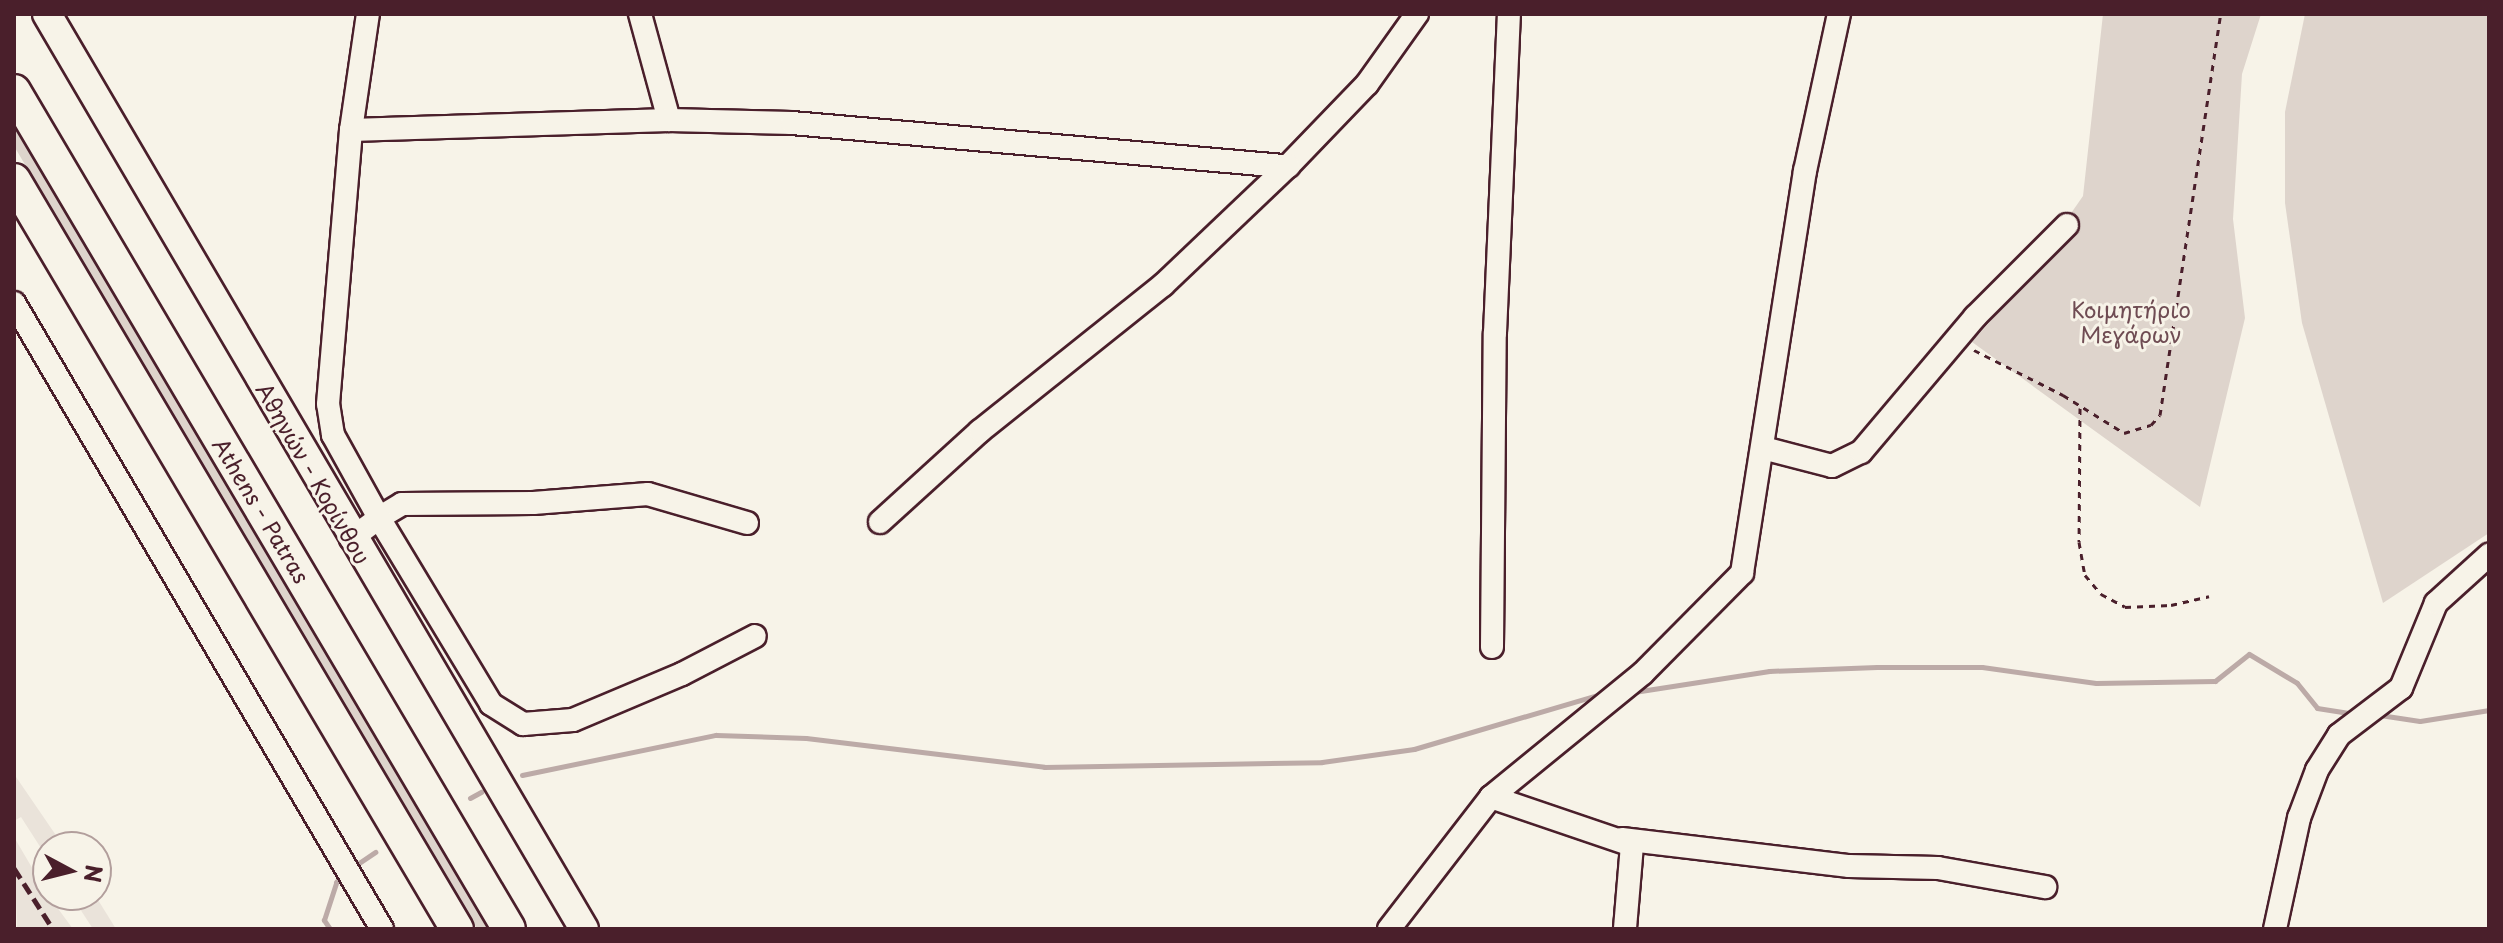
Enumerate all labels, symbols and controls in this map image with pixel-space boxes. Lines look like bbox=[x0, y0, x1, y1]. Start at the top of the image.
park label: Κοιμητήριο Μεγάρων bbox=[2071, 295, 2191, 346]
street label: Αθηνών - Κορίνθου bbox=[251, 377, 377, 569]
street label: Athens - Patras bbox=[208, 432, 316, 588]
north arrow bbox=[32, 831, 112, 911]
text: N bbox=[77, 863, 112, 884]

